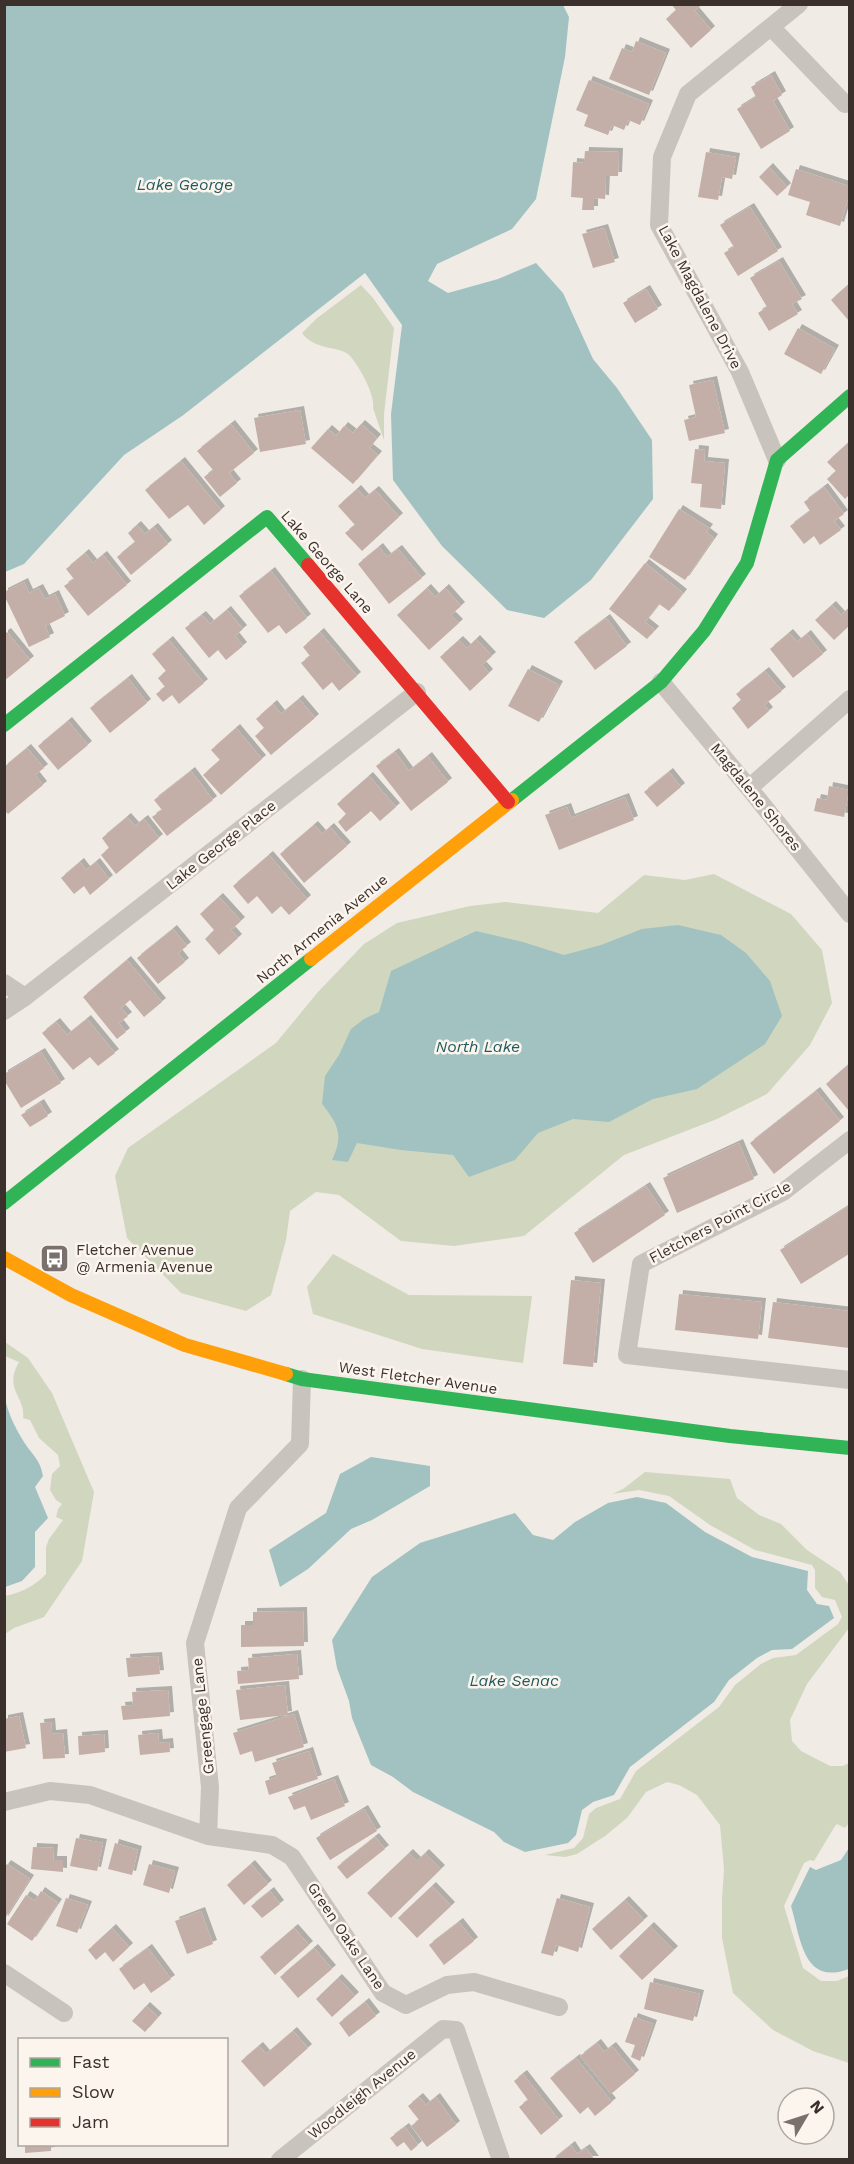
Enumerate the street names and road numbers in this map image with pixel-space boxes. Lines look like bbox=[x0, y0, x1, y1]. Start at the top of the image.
street label: Lake Magdalene Drive bbox=[654, 222, 746, 372]
street label: Lake George Lane bbox=[277, 507, 377, 617]
street label: Magdalene Shores bbox=[707, 739, 805, 855]
street label: Lake George Place bbox=[162, 796, 280, 894]
street label: North Armenia Avenue bbox=[253, 871, 391, 987]
street label: Fletchers Point Circle bbox=[646, 1177, 794, 1267]
street label: West Fletcher Avenue bbox=[338, 1358, 498, 1398]
street label: Greengage Lane bbox=[188, 1657, 218, 1775]
street label: Green Oaks Lane bbox=[304, 1879, 388, 1993]
street label: Woodleigh Avenue bbox=[305, 2045, 419, 2143]

